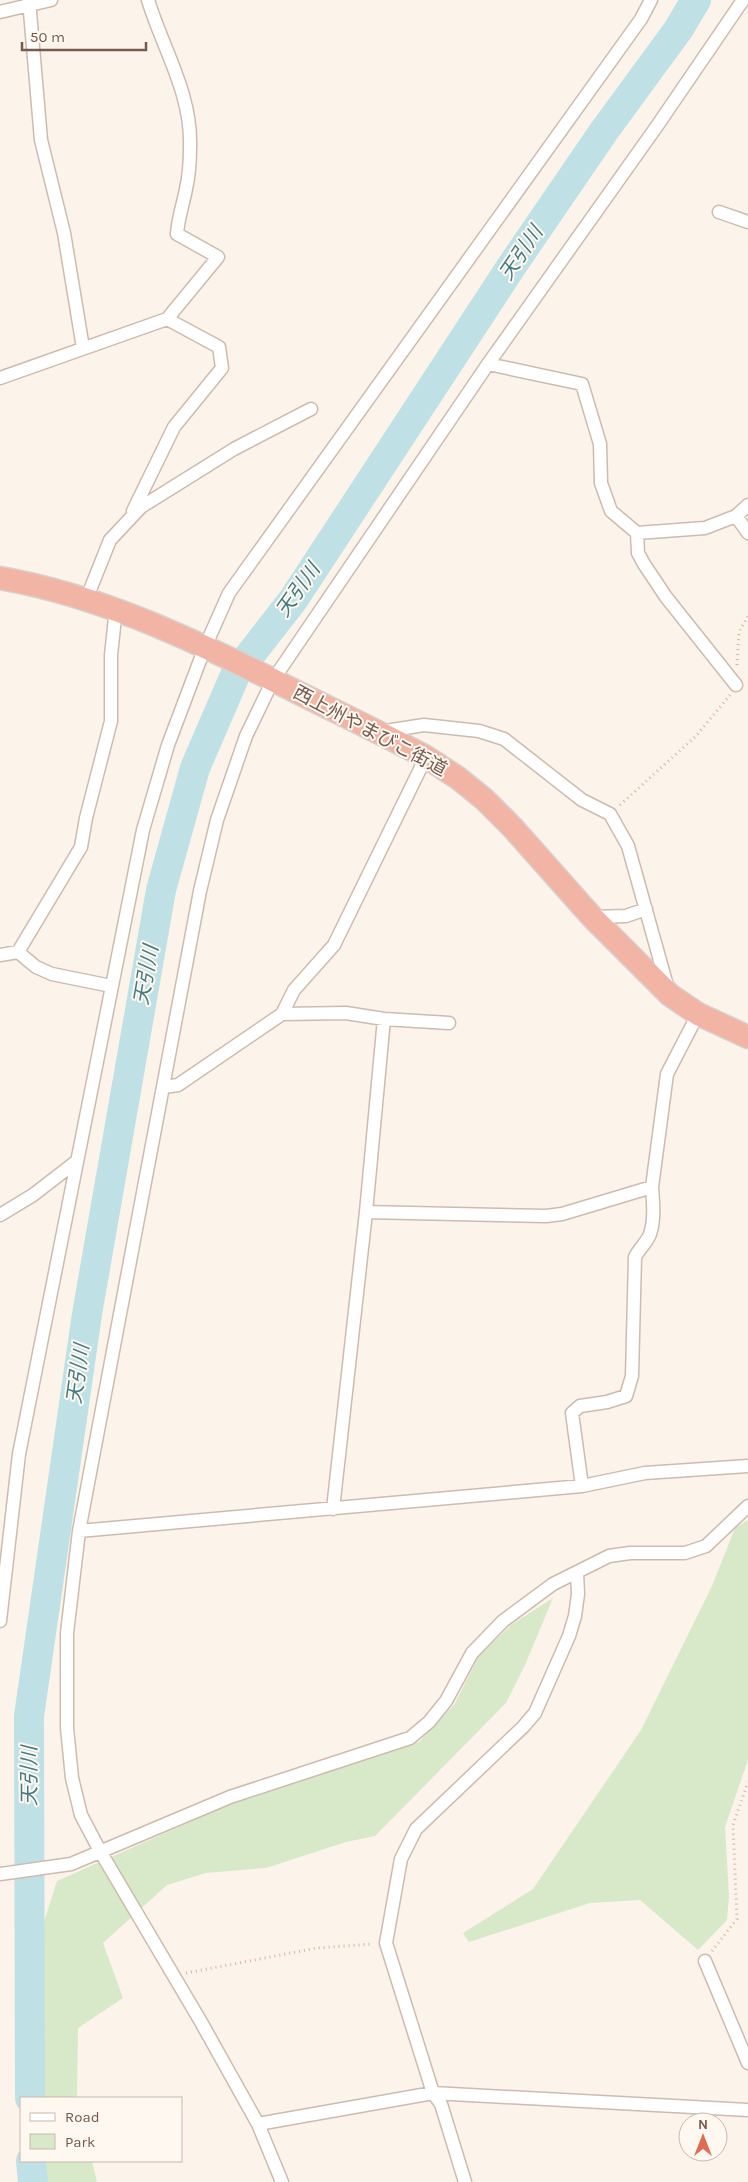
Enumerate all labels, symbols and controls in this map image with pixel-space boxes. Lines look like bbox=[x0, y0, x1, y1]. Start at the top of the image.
scale bar bbox=[22, 20, 146, 52]
text: 50 m bbox=[30, 28, 65, 46]
water label: 天引川 bbox=[495, 220, 548, 284]
water label: 天引川 bbox=[271, 557, 326, 621]
street label: 西上州やまびこ街道 bbox=[289, 681, 451, 781]
water label: 天引川 bbox=[129, 941, 163, 1007]
water label: 天引川 bbox=[62, 1341, 94, 1405]
water label: 天引川 bbox=[18, 1744, 41, 1806]
legend bbox=[20, 2097, 182, 2162]
text: Road bbox=[65, 2108, 100, 2126]
north arrow bbox=[678, 2112, 728, 2162]
text: N bbox=[698, 2116, 708, 2133]
text: Park bbox=[65, 2133, 95, 2151]

